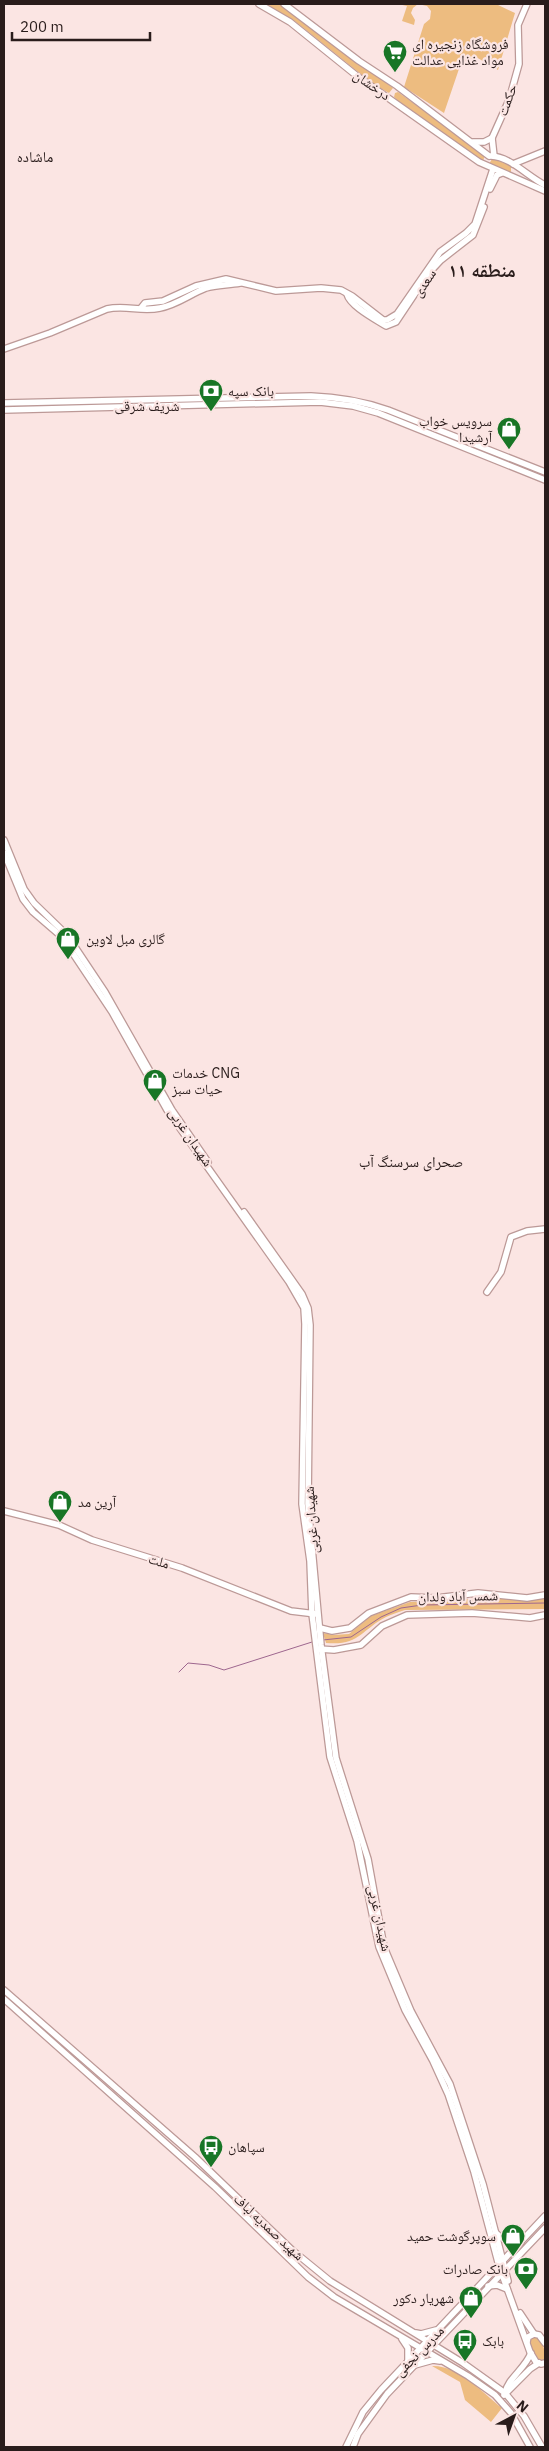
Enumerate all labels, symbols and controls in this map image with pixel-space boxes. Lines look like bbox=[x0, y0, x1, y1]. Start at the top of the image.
scale bar bbox=[12, 10, 150, 42]
text: 200 m bbox=[20, 17, 64, 36]
place label: فروشگاه زنجیره ای مواد غذایی عدالت bbox=[412, 35, 509, 69]
supermarket icon: فروشگاه زنجیره ای مواد غذایی عدالت bbox=[382, 39, 408, 73]
street label: درخشان bbox=[350, 66, 394, 104]
street label: حکمت bbox=[493, 82, 521, 118]
district label: ماشاده bbox=[17, 147, 53, 166]
district label: منطقه ۱۱ bbox=[448, 258, 516, 282]
street label: سعدی bbox=[408, 265, 440, 301]
bank icon: بانک سپه bbox=[198, 378, 224, 412]
place label: بانک سپه bbox=[228, 382, 274, 400]
street label: شریف شرقی bbox=[115, 397, 179, 415]
place label: سرویس خواب آرشیدا bbox=[419, 412, 492, 446]
shop icon: سرویس خواب آرشیدا bbox=[496, 416, 522, 450]
shop icon: گالری مبل لاوین bbox=[55, 926, 81, 960]
place label: گالری مبل لاوین bbox=[86, 930, 165, 948]
place label: خدمات CNG حیات سبز bbox=[171, 1064, 240, 1098]
shop icon: خدمات CNG حیات سبز bbox=[142, 1068, 168, 1102]
street label: شهیدان غربی bbox=[165, 1104, 217, 1170]
district label: صحرای سرسنگ آب bbox=[359, 1152, 463, 1172]
street label: شهیدان غربی bbox=[300, 1486, 322, 1554]
shop icon: آرین مد bbox=[47, 1489, 73, 1523]
place label: آرین مد bbox=[78, 1493, 116, 1511]
street label: ملت bbox=[146, 1549, 172, 1573]
street label: شمس آباد ولدان bbox=[418, 1586, 498, 1606]
street label: شهیدان غربی bbox=[364, 1883, 396, 1953]
bus stop icon: سپاهان bbox=[198, 2134, 224, 2168]
place label: سپاهان bbox=[228, 2138, 265, 2156]
street label: شهید صمدیه لباف bbox=[230, 2190, 308, 2264]
shop icon: سوپرگوشت حمید bbox=[500, 2223, 526, 2257]
place label: سوپرگوشت حمید bbox=[407, 2227, 496, 2245]
bank icon: بانک صادرات bbox=[513, 2256, 539, 2290]
place label: بانک صادرات bbox=[443, 2260, 508, 2278]
shop icon: شهریار دکور bbox=[458, 2285, 484, 2319]
place label: شهریار دکور bbox=[392, 2289, 454, 2307]
street label: مدرس نجفی bbox=[390, 2322, 448, 2380]
bus stop icon: بابک bbox=[452, 2328, 478, 2362]
place label: بابک bbox=[482, 2332, 504, 2350]
north arrow bbox=[489, 2391, 539, 2441]
text: N bbox=[513, 2396, 532, 2416]

